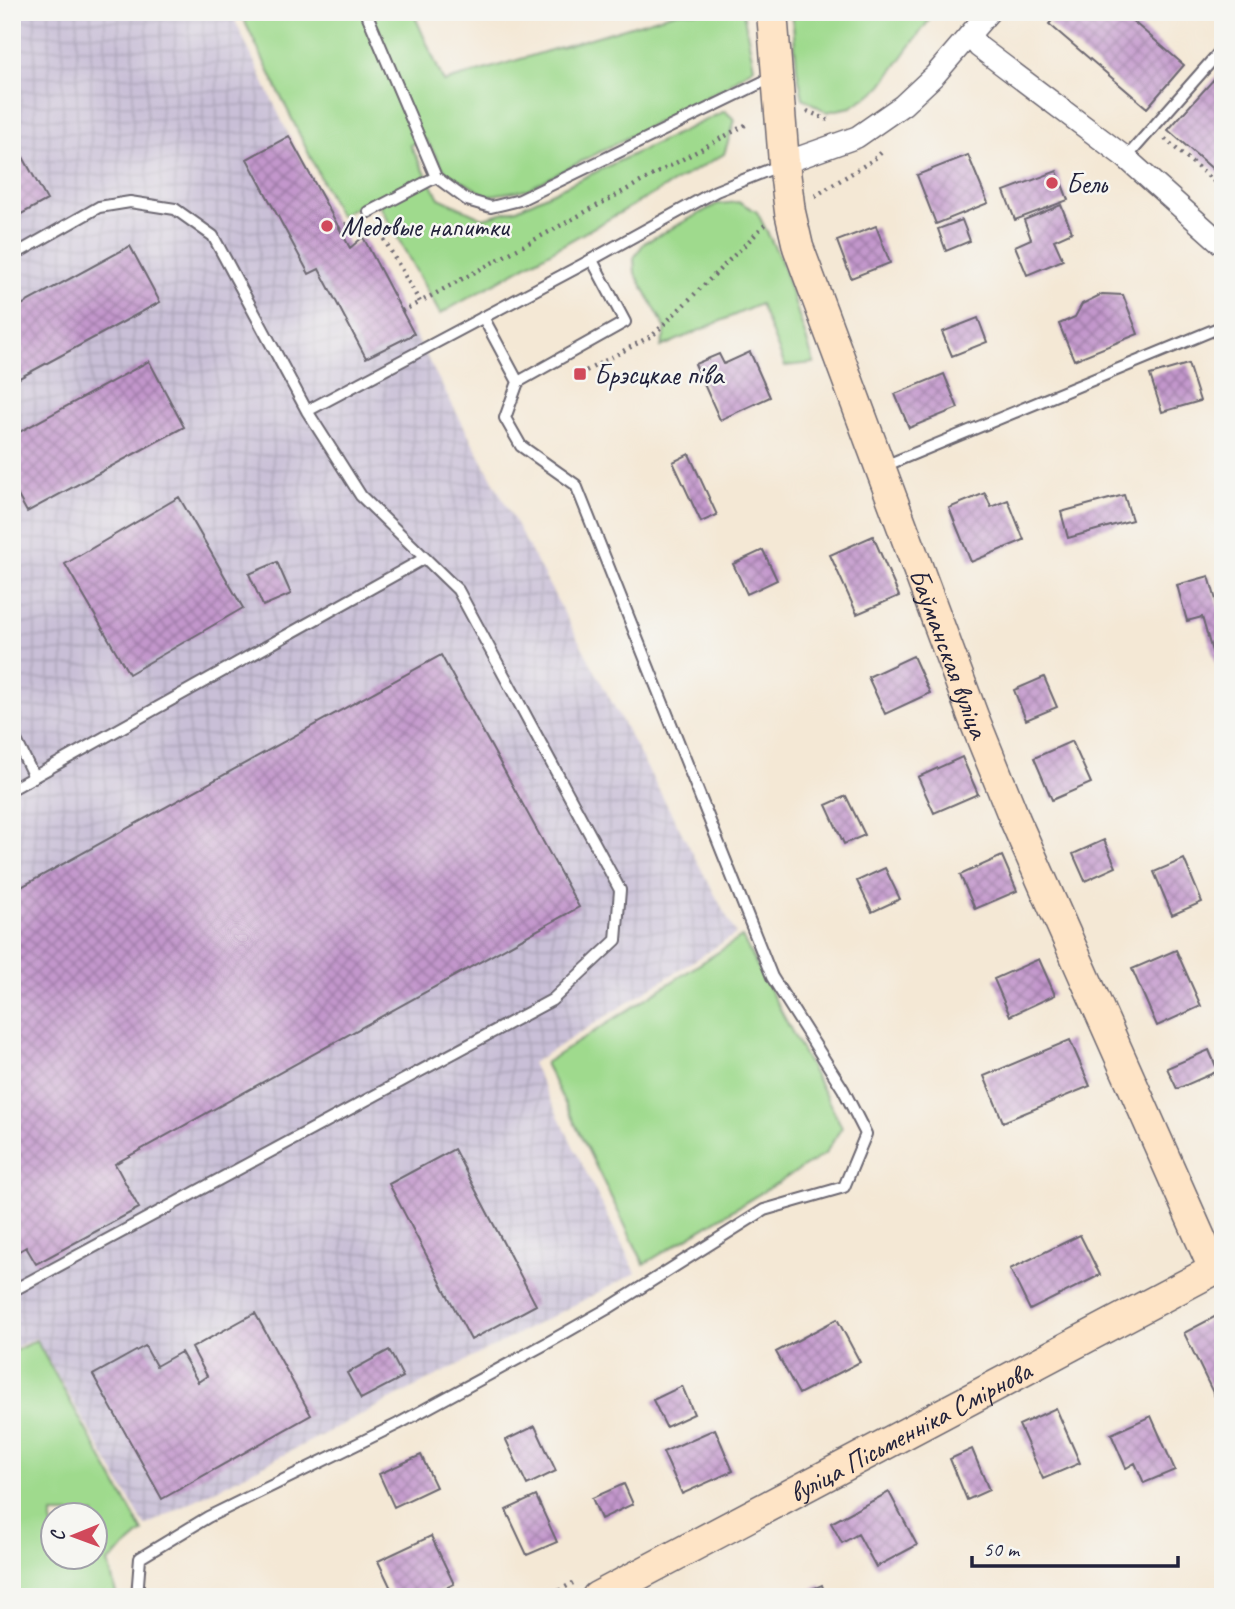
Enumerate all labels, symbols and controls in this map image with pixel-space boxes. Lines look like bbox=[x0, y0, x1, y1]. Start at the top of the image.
place label: Бель bbox=[1066, 166, 1109, 201]
marker: Бель bbox=[1044, 175, 1060, 191]
place label: Медовые напитки bbox=[341, 209, 511, 244]
marker: Медовые напитки bbox=[319, 218, 335, 234]
place label: Брэсцкае піва bbox=[594, 357, 725, 392]
marker: Брэсцкае піва bbox=[572, 366, 588, 382]
street label: Баўманская вуліца bbox=[902, 563, 998, 745]
street label: вуліца Пісьменніка Смірнова bbox=[783, 1352, 1038, 1510]
north arrow bbox=[38, 1500, 108, 1570]
scale bar bbox=[972, 1525, 1179, 1569]
text: С bbox=[46, 1529, 70, 1541]
text: 50 m bbox=[983, 1536, 1021, 1562]

